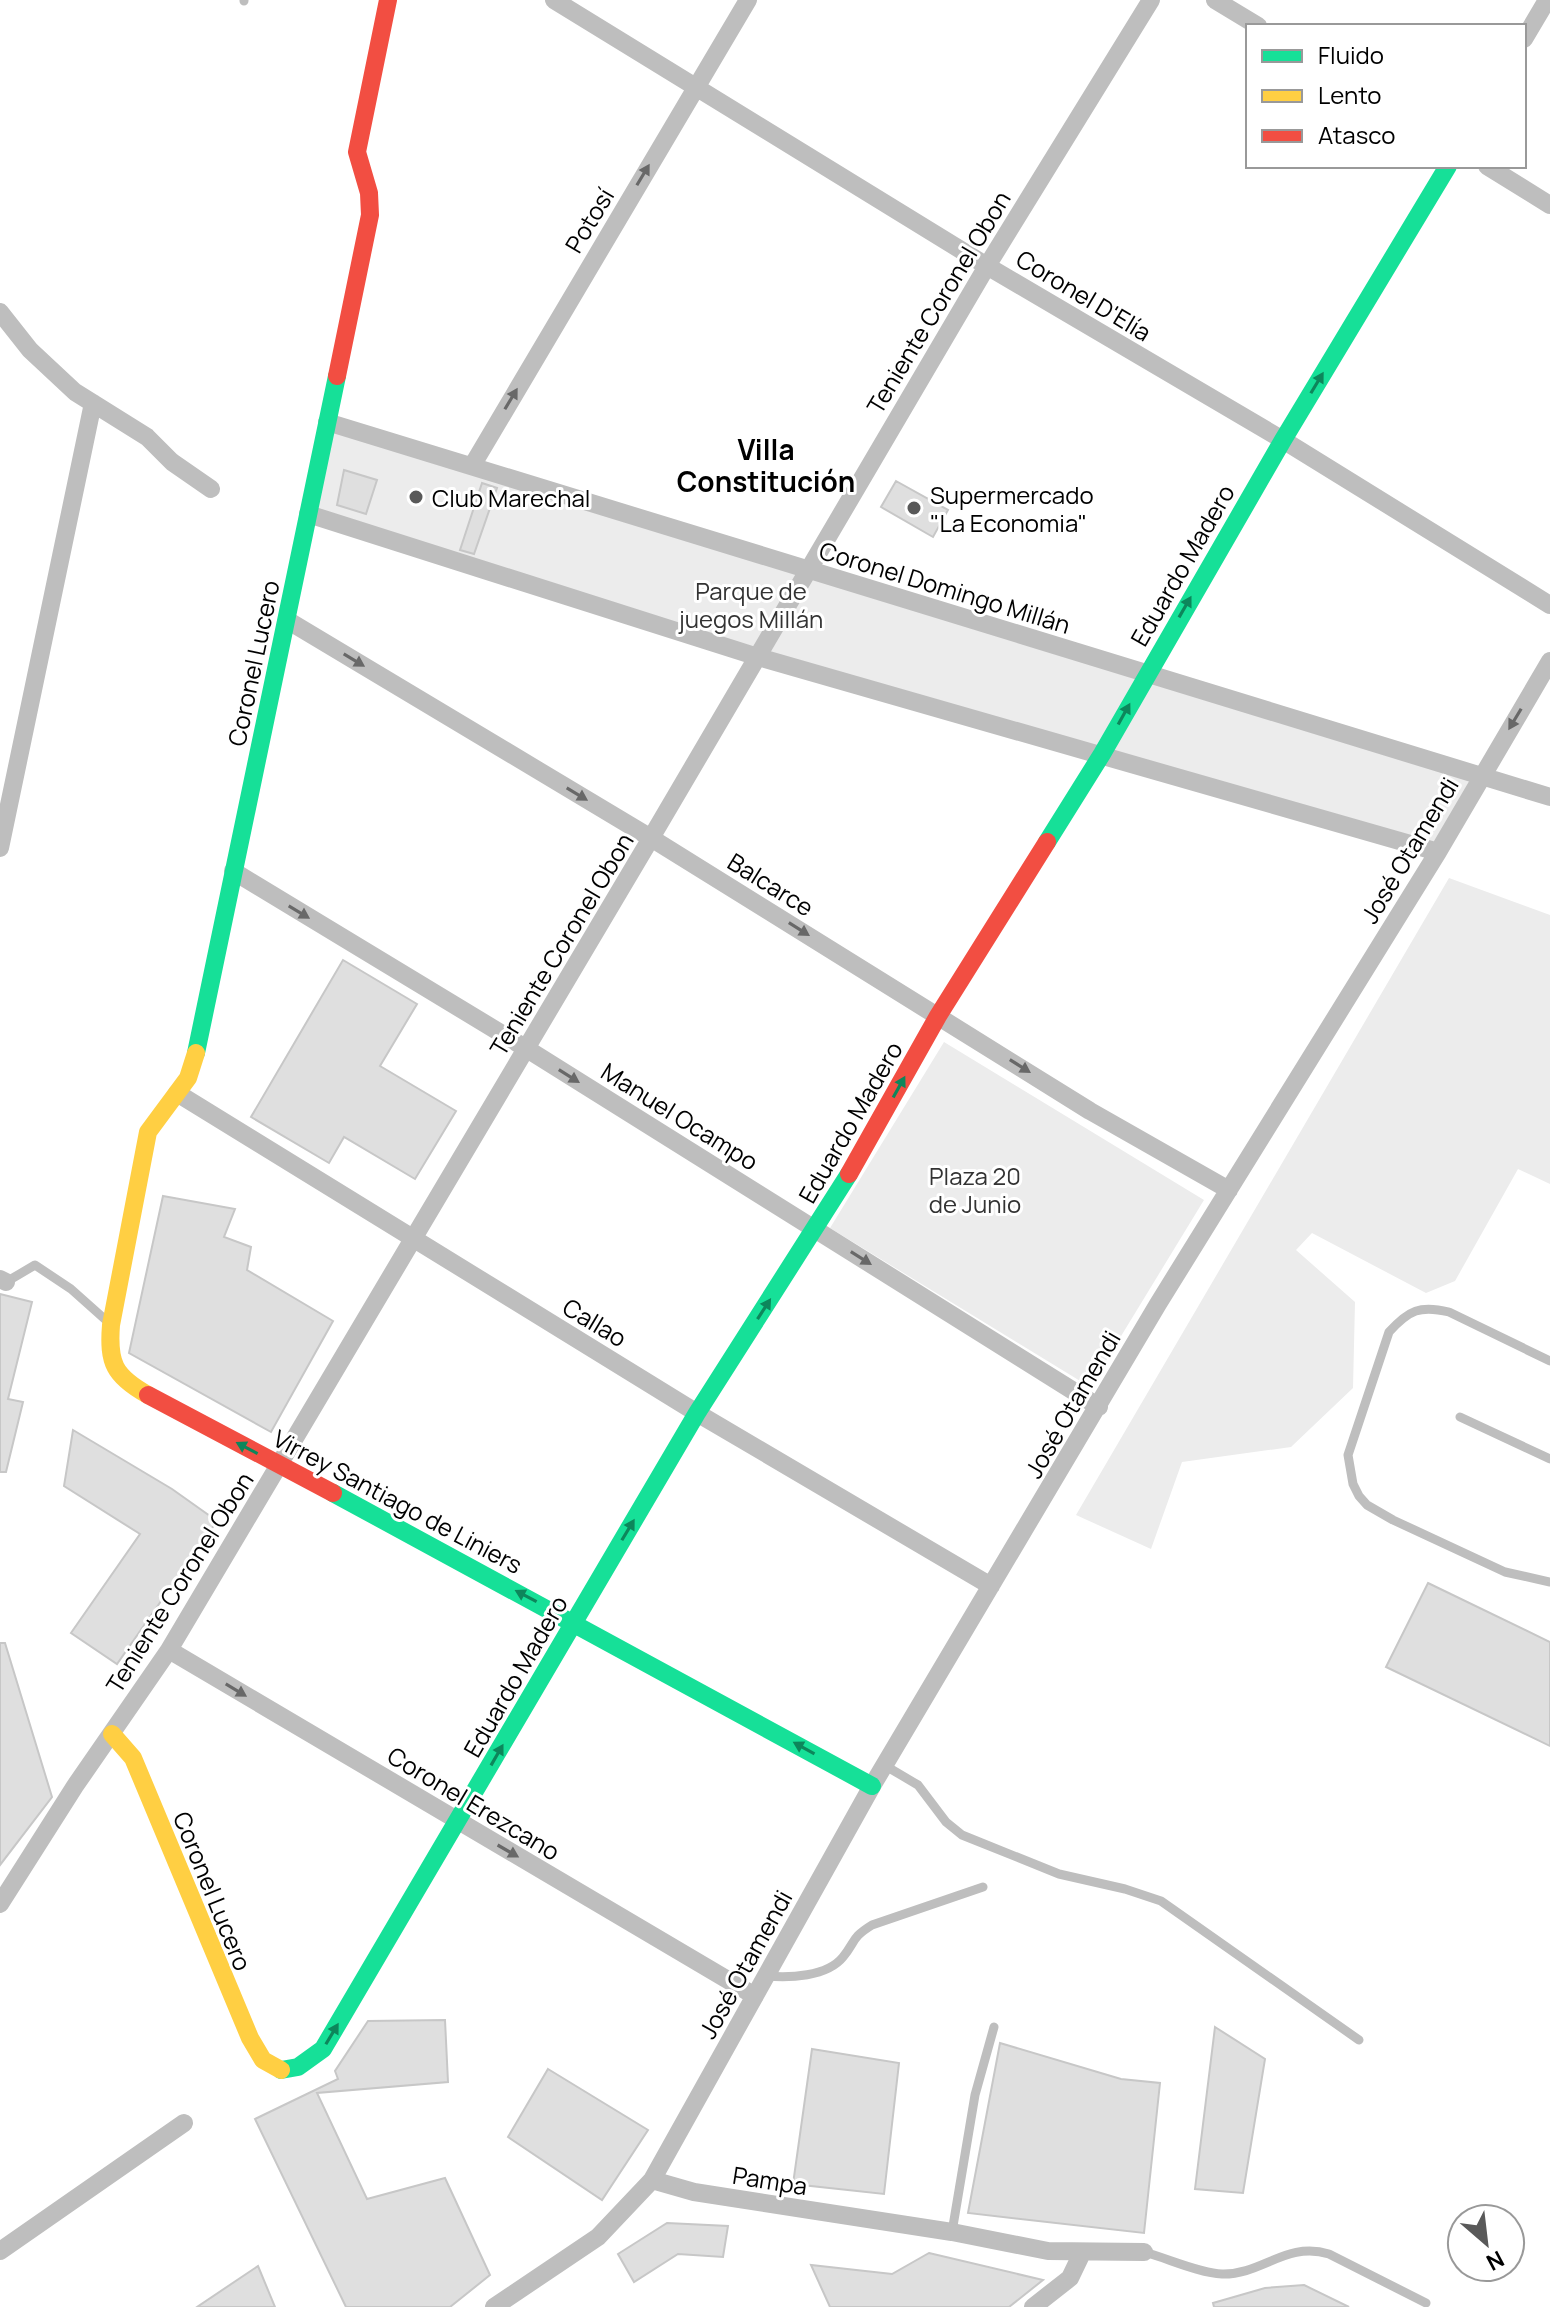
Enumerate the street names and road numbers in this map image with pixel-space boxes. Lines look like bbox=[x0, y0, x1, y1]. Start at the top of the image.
street label: Potosí bbox=[557, 181, 621, 259]
street label: Teniente Coronel Obon bbox=[858, 184, 1018, 420]
street label: Coronel D'Elía bbox=[1010, 242, 1158, 348]
street label: Eduardo Madero bbox=[1122, 478, 1242, 652]
street label: Coronel Domingo Millán bbox=[815, 533, 1075, 641]
street label: Coronel Lucero bbox=[219, 577, 287, 749]
street label: José Otamendi bbox=[1352, 771, 1466, 929]
street label: Teniente Coronel Obon bbox=[481, 826, 641, 1062]
street label: Balcarce bbox=[722, 845, 820, 923]
street label: Eduardo Madero bbox=[790, 1035, 910, 1209]
street label: Manuel Ocampo bbox=[595, 1055, 765, 1177]
street label: Callao bbox=[557, 1290, 633, 1354]
street label: José Otamendi bbox=[1016, 1324, 1128, 1484]
street label: Virrey Santiago de Liniers bbox=[268, 1421, 528, 1581]
street label: Teniente Coronel Obon bbox=[98, 1465, 260, 1699]
street label: Eduardo Madero bbox=[455, 1589, 575, 1763]
street label: Coronel Erezcano bbox=[382, 1739, 566, 1867]
street label: Coronel Lucero bbox=[166, 1807, 260, 1975]
street label: José Otamendi bbox=[691, 1884, 799, 2044]
street label: Pampa bbox=[730, 2158, 810, 2202]

